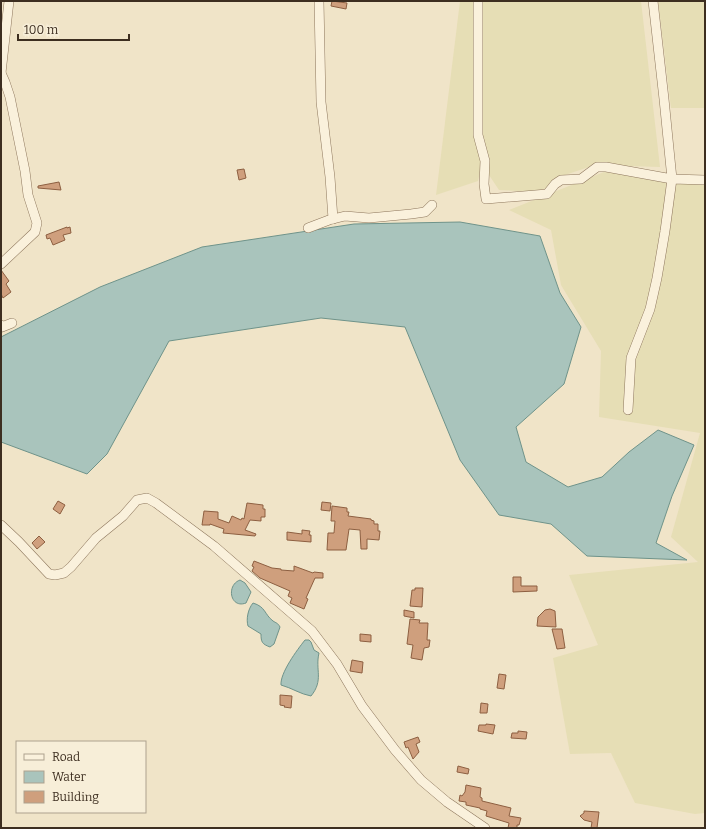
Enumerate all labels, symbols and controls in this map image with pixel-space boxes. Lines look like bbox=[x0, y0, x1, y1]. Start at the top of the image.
scale bar bbox=[18, 16, 129, 42]
text: 100 m bbox=[24, 23, 59, 37]
legend bbox=[16, 741, 146, 813]
text: Road bbox=[52, 750, 80, 764]
text: Water bbox=[52, 770, 87, 784]
text: Building bbox=[52, 790, 99, 804]

